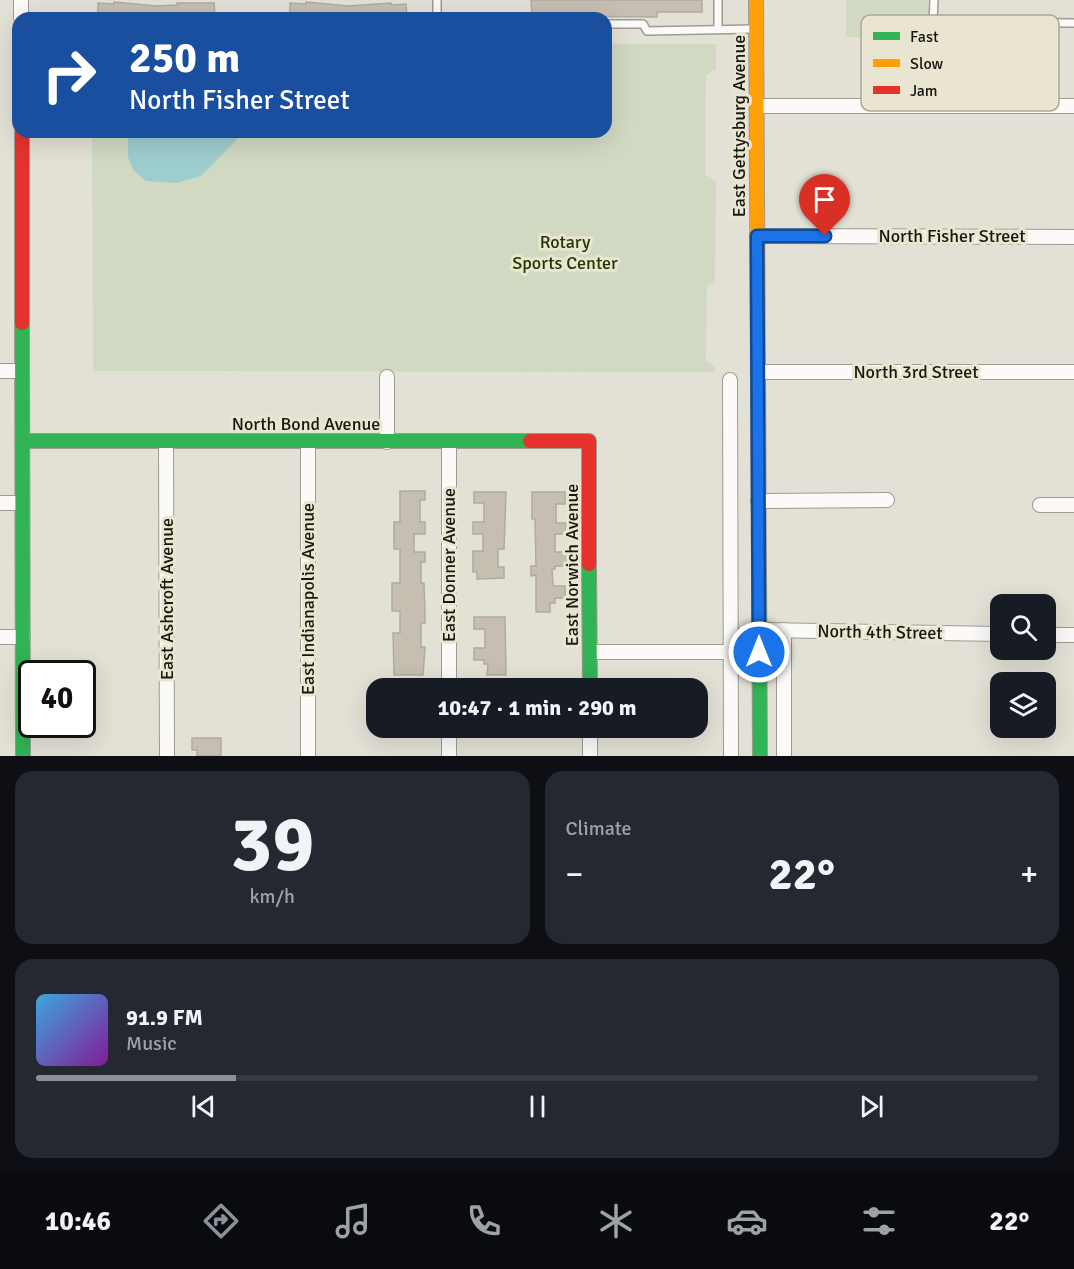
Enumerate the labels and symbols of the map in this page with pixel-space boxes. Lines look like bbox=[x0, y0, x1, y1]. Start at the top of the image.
legend bbox=[861, 15, 1059, 111]
text: Fast bbox=[910, 27, 939, 47]
street label: East Gettysburg Avenue bbox=[728, 35, 750, 217]
text: Slow bbox=[910, 54, 944, 74]
text: Jam bbox=[910, 81, 938, 101]
pin bbox=[799, 174, 850, 236]
street label: North Fisher Street bbox=[878, 225, 1026, 247]
park label: Rotary Sports Center bbox=[512, 231, 618, 274]
street label: North 3rd Street bbox=[853, 361, 979, 383]
street label: North Bond Avenue bbox=[232, 413, 380, 435]
street label: East Norwich Avenue bbox=[561, 484, 583, 646]
street label: East Donner Avenue bbox=[438, 488, 460, 642]
street label: East Indianapolis Avenue bbox=[297, 503, 319, 695]
street label: East Ashcroft Avenue bbox=[156, 518, 178, 680]
position arrow bbox=[727, 620, 791, 684]
street label: North 4th Street bbox=[817, 620, 943, 644]
speed limit sign: 40 bbox=[18, 660, 96, 738]

